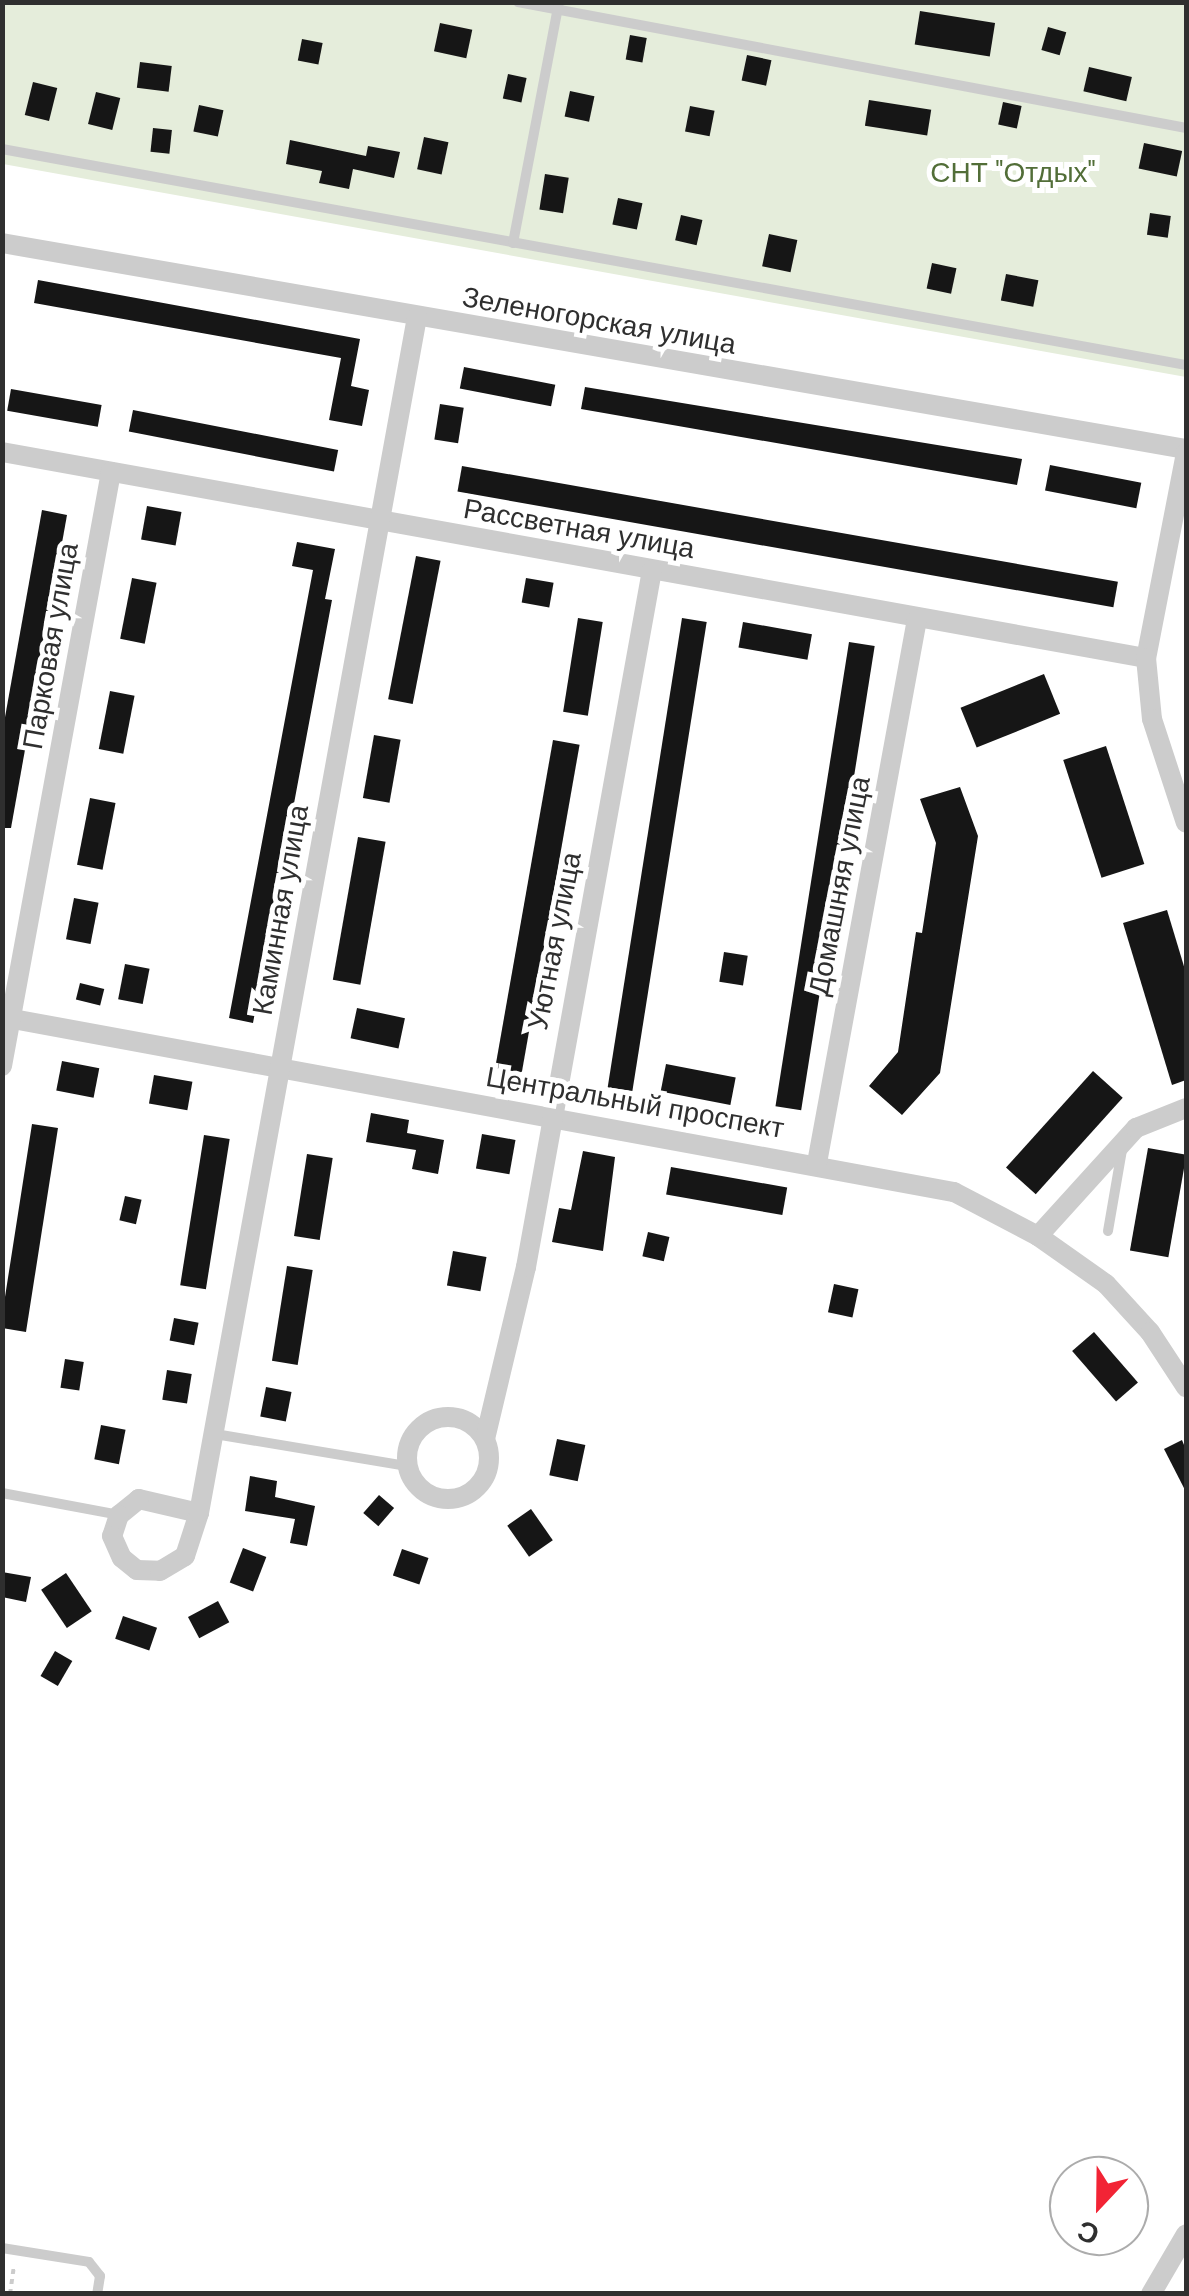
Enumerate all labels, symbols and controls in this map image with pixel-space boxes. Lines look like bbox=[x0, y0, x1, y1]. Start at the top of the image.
park label: СНТ "Отдых" bbox=[930, 156, 1096, 190]
street label: Зеленогорская улица bbox=[460, 280, 738, 362]
street label: Рассветная улица bbox=[461, 492, 697, 566]
street label: Парковая улица bbox=[16, 540, 86, 752]
street label: Домашняя улица bbox=[802, 774, 878, 998]
street label: Каминная улица bbox=[246, 802, 316, 1018]
street label: Уютная улица bbox=[521, 849, 589, 1033]
street label: Центральный проспект bbox=[484, 1060, 786, 1146]
north arrow bbox=[1049, 2156, 1149, 2256]
text: С bbox=[1072, 2211, 1105, 2253]

